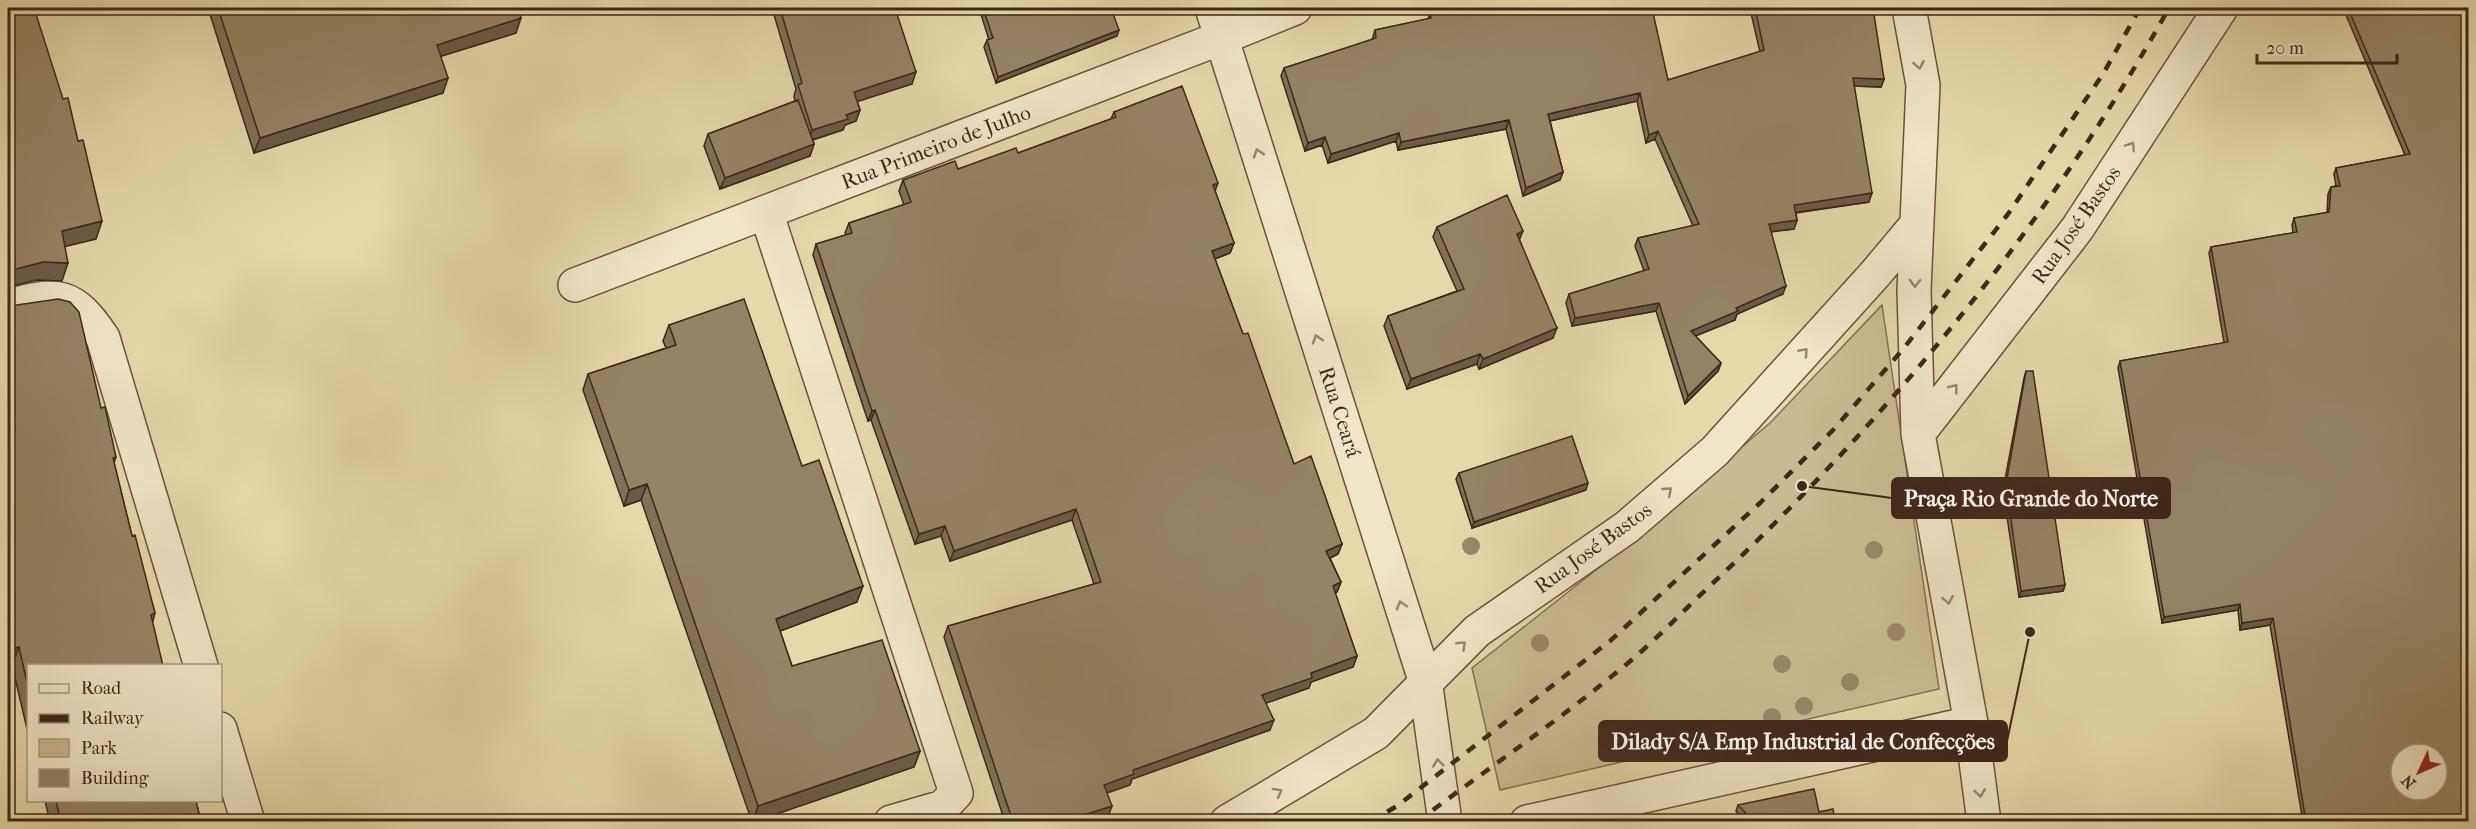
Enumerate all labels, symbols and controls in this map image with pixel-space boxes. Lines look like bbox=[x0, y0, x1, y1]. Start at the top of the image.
scale bar bbox=[2257, 27, 2396, 65]
text: 20 m bbox=[2266, 38, 2304, 59]
one-way arrow bbox=[1912, 60, 1925, 70]
street label: Rua Primeiro de Julho bbox=[838, 100, 1034, 194]
one-way arrow bbox=[2124, 142, 2135, 153]
one-way arrow bbox=[1252, 148, 1265, 159]
street label: Rua José Bastos bbox=[2026, 161, 2126, 289]
one-way arrow bbox=[1909, 278, 1921, 287]
one-way arrow bbox=[1312, 334, 1324, 345]
one-way arrow bbox=[1797, 348, 1808, 359]
street label: Rua Ceará bbox=[1314, 364, 1366, 461]
one-way arrow bbox=[1947, 384, 1958, 395]
callout: Praça Rio Grande do Norte bbox=[1892, 478, 2170, 518]
text: Praça Rio Grande do Norte bbox=[1904, 486, 2158, 512]
one-way arrow bbox=[1661, 487, 1672, 498]
street label: Rua José Bastos bbox=[1530, 497, 1656, 598]
one-way arrow bbox=[1942, 595, 1954, 605]
one-way arrow bbox=[1396, 600, 1409, 611]
one-way arrow bbox=[1454, 642, 1465, 653]
legend bbox=[27, 664, 222, 802]
text: Road bbox=[81, 678, 121, 699]
text: Railway bbox=[81, 708, 145, 729]
callout: Dilady S/A Emp Industrial de Confecções bbox=[1599, 721, 2007, 761]
text: Dilady S/A Emp Industrial de Confecções bbox=[1611, 729, 1995, 755]
text: Park bbox=[81, 738, 118, 759]
north arrow bbox=[2389, 742, 2449, 802]
one-way arrow bbox=[1433, 759, 1445, 768]
text: Building bbox=[81, 768, 149, 789]
text: N bbox=[2397, 770, 2420, 793]
one-way arrow bbox=[1272, 788, 1282, 799]
one-way arrow bbox=[1973, 788, 1986, 797]

